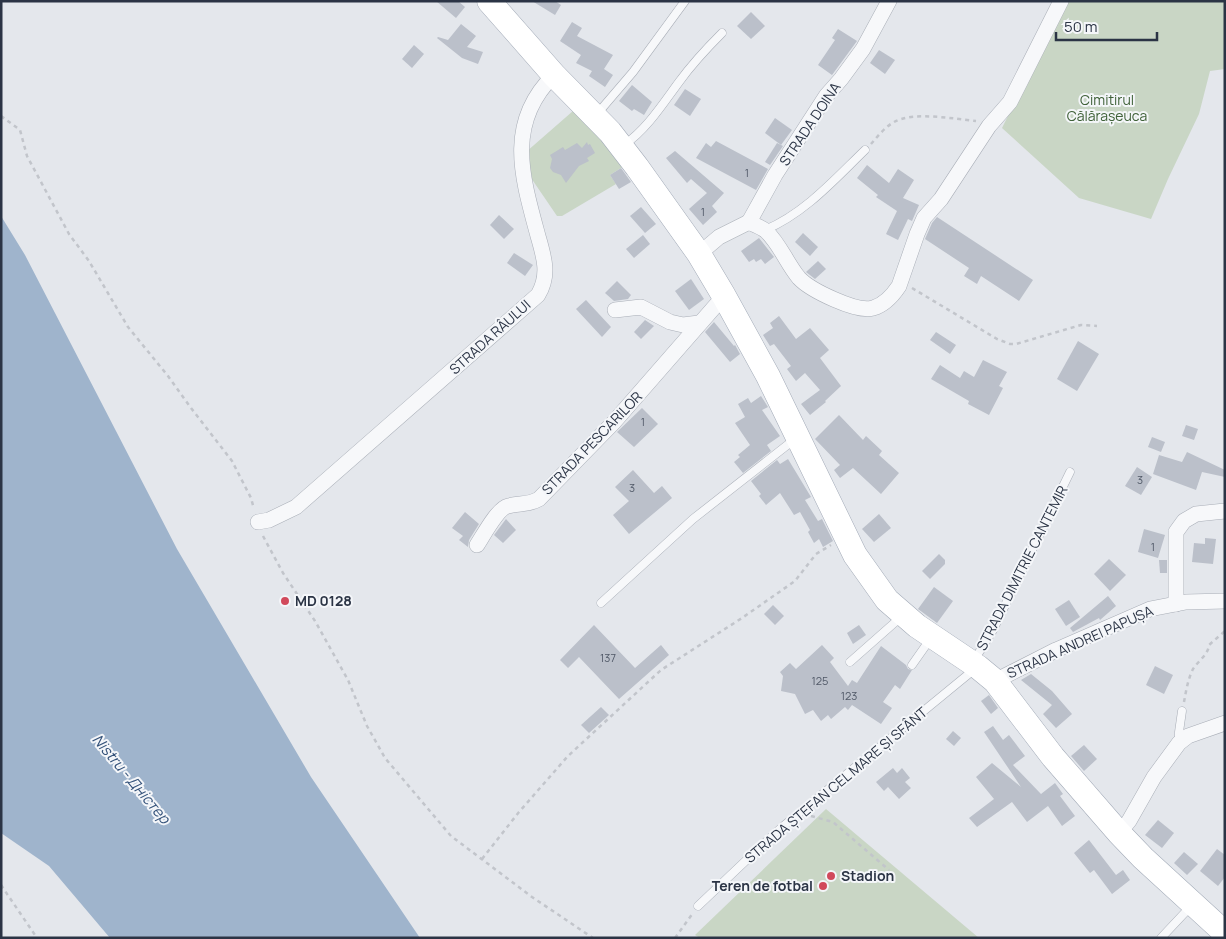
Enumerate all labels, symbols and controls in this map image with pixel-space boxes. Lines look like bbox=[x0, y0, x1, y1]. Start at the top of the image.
scale bar bbox=[1056, 10, 1157, 42]
text: 50 m bbox=[1064, 16, 1098, 37]
street label: STRADA DOINA bbox=[775, 78, 845, 169]
park label: Cimitirul Călărașeuca bbox=[1067, 90, 1147, 125]
house number: 1 bbox=[745, 165, 749, 180]
house number: 1 bbox=[701, 204, 705, 219]
street label: STRADA RÂULUI bbox=[445, 295, 534, 378]
street label: STRADA PESCARILOR bbox=[537, 387, 646, 498]
house number: 1 bbox=[641, 414, 645, 429]
house number: 3 bbox=[1137, 472, 1143, 487]
house number: 3 bbox=[629, 480, 635, 495]
street label: STRADA DIMITRIE CANTEMIR bbox=[972, 482, 1072, 654]
house number: 1 bbox=[1151, 539, 1155, 554]
place label: MD 0128 bbox=[295, 591, 352, 610]
marker: MD 0128 bbox=[279, 595, 291, 607]
street label: STRADA ANDREI PAPUȘA bbox=[1004, 601, 1156, 682]
house number: 137 bbox=[600, 650, 616, 665]
house number: 125 bbox=[812, 673, 828, 688]
house number: 123 bbox=[841, 688, 857, 703]
street label: STRADA ȘTEFAN CEL MARE ȘI SFÂNT bbox=[740, 702, 932, 867]
water label: Nistru - Дністер bbox=[88, 729, 176, 829]
place label: Stadion bbox=[841, 866, 894, 885]
marker: Stadion bbox=[825, 870, 837, 882]
place label: Teren de fotbal bbox=[712, 876, 813, 895]
marker: Teren de fotbal bbox=[817, 880, 829, 892]

